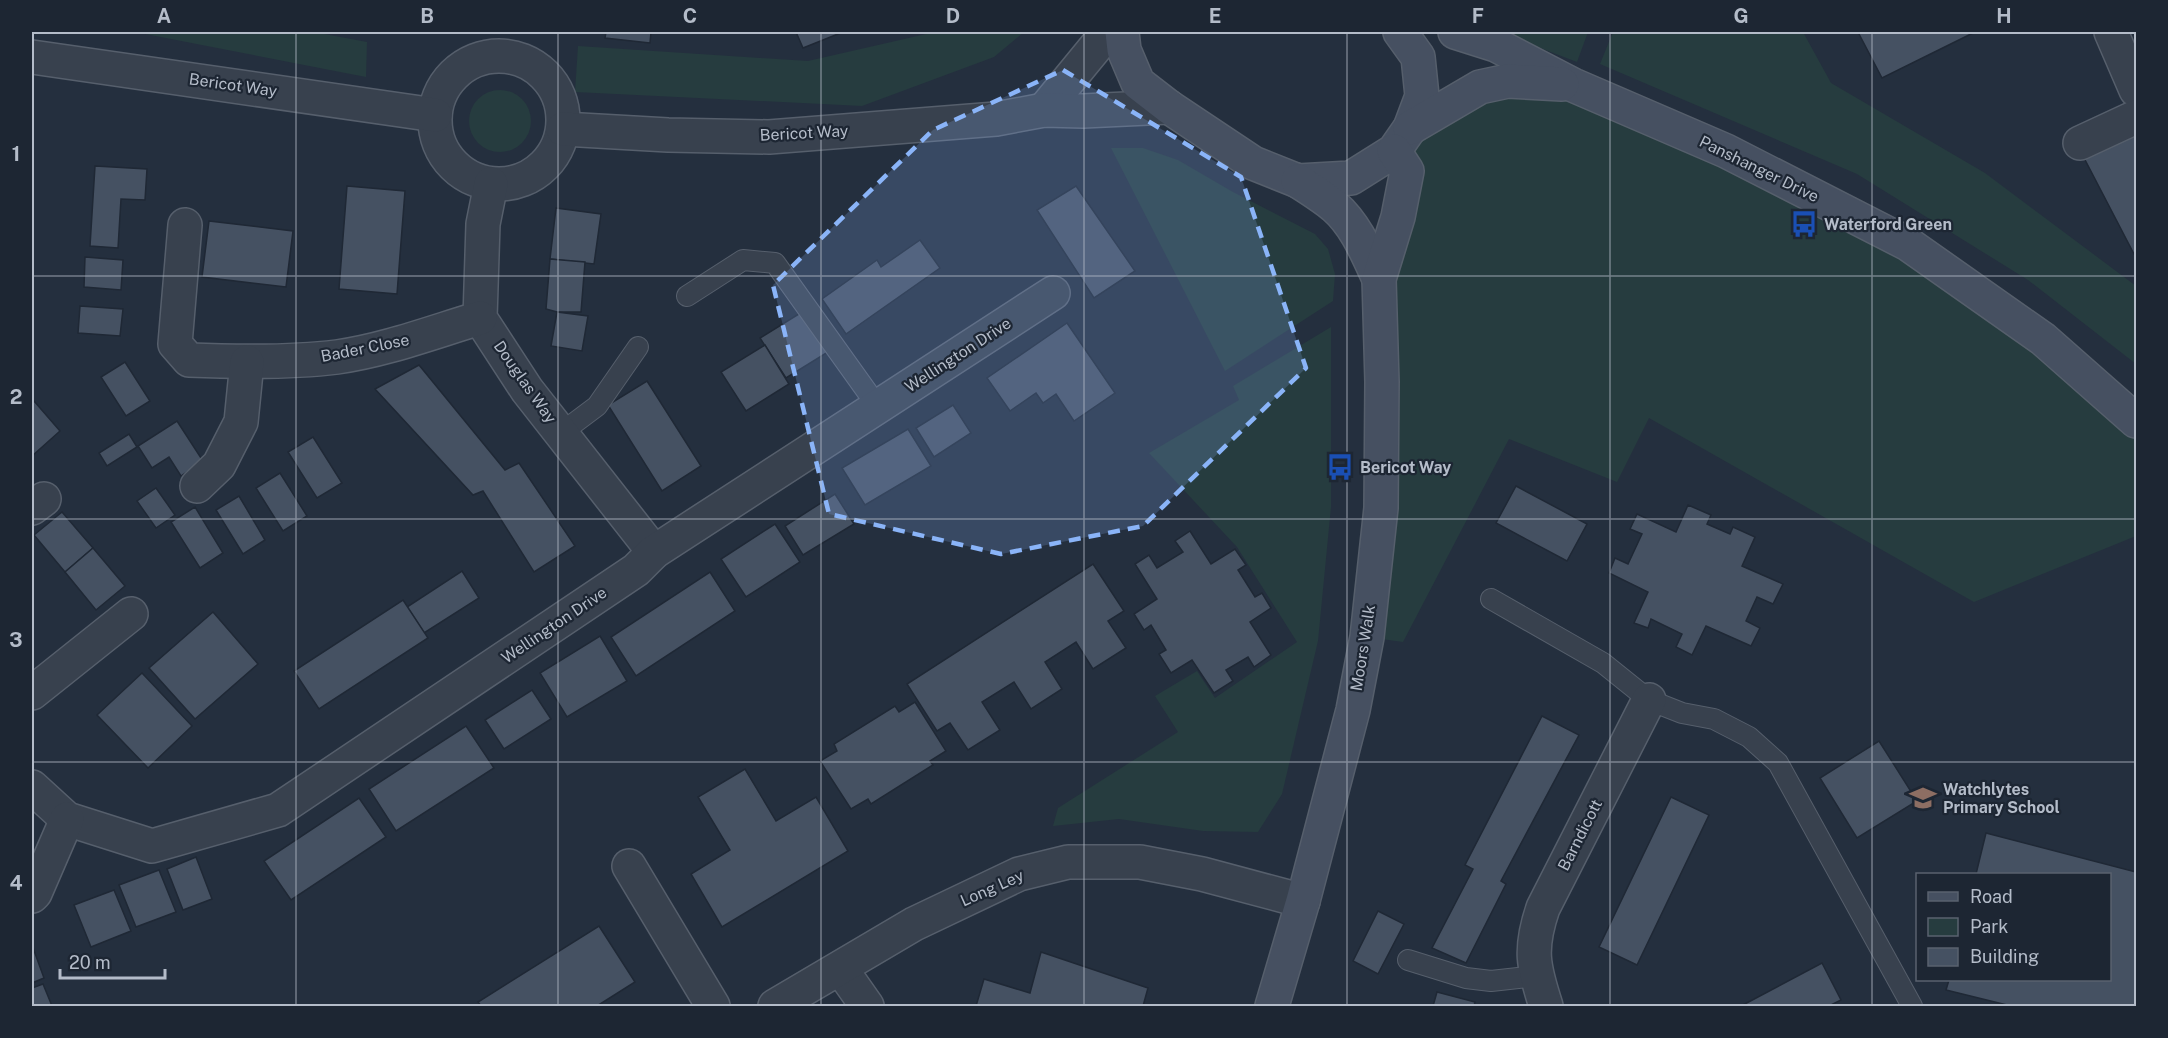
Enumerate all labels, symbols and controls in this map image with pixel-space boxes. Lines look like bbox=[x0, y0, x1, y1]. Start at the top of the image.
text: A bbox=[157, 4, 171, 28]
text: B bbox=[420, 4, 434, 28]
text: C bbox=[683, 4, 697, 28]
text: D bbox=[946, 4, 960, 28]
text: E bbox=[1209, 4, 1221, 28]
text: F bbox=[1472, 4, 1484, 28]
text: G bbox=[1733, 4, 1749, 28]
text: H bbox=[1996, 4, 2012, 28]
street label: Bericot Way bbox=[188, 69, 279, 101]
street label: Bericot Way bbox=[759, 121, 849, 145]
street label: Panshanger Drive bbox=[1696, 132, 1822, 206]
text: 1 bbox=[12, 142, 20, 166]
bus stop icon: Waterford Green bbox=[1789, 209, 1819, 239]
place label: Waterford Green bbox=[1824, 215, 1952, 234]
street label: Wellington Drive bbox=[901, 314, 1015, 396]
street label: Bader Close bbox=[319, 330, 411, 366]
street label: Douglas Way bbox=[490, 337, 561, 427]
text: 2 bbox=[10, 385, 22, 409]
bus stop icon: Bericot Way bbox=[1325, 452, 1355, 482]
place label: Bericot Way bbox=[1360, 458, 1451, 477]
street label: Wellington Drive bbox=[498, 583, 610, 667]
street label: Moors Walk bbox=[1347, 603, 1379, 692]
text: 3 bbox=[9, 628, 23, 652]
place label: Watchlytes Primary School bbox=[1943, 780, 2060, 817]
school or university icon: Watchlytes Primary School bbox=[1908, 783, 1938, 813]
street label: Barndicott bbox=[1554, 796, 1606, 874]
street label: Long Ley bbox=[957, 865, 1027, 910]
text: 4 bbox=[9, 871, 23, 895]
legend bbox=[1916, 873, 2111, 981]
text: Road bbox=[1970, 886, 2013, 907]
text: Park bbox=[1970, 916, 2008, 937]
scale bar bbox=[60, 942, 165, 980]
text: Building bbox=[1970, 946, 2039, 967]
text: 20 m bbox=[69, 952, 111, 973]

